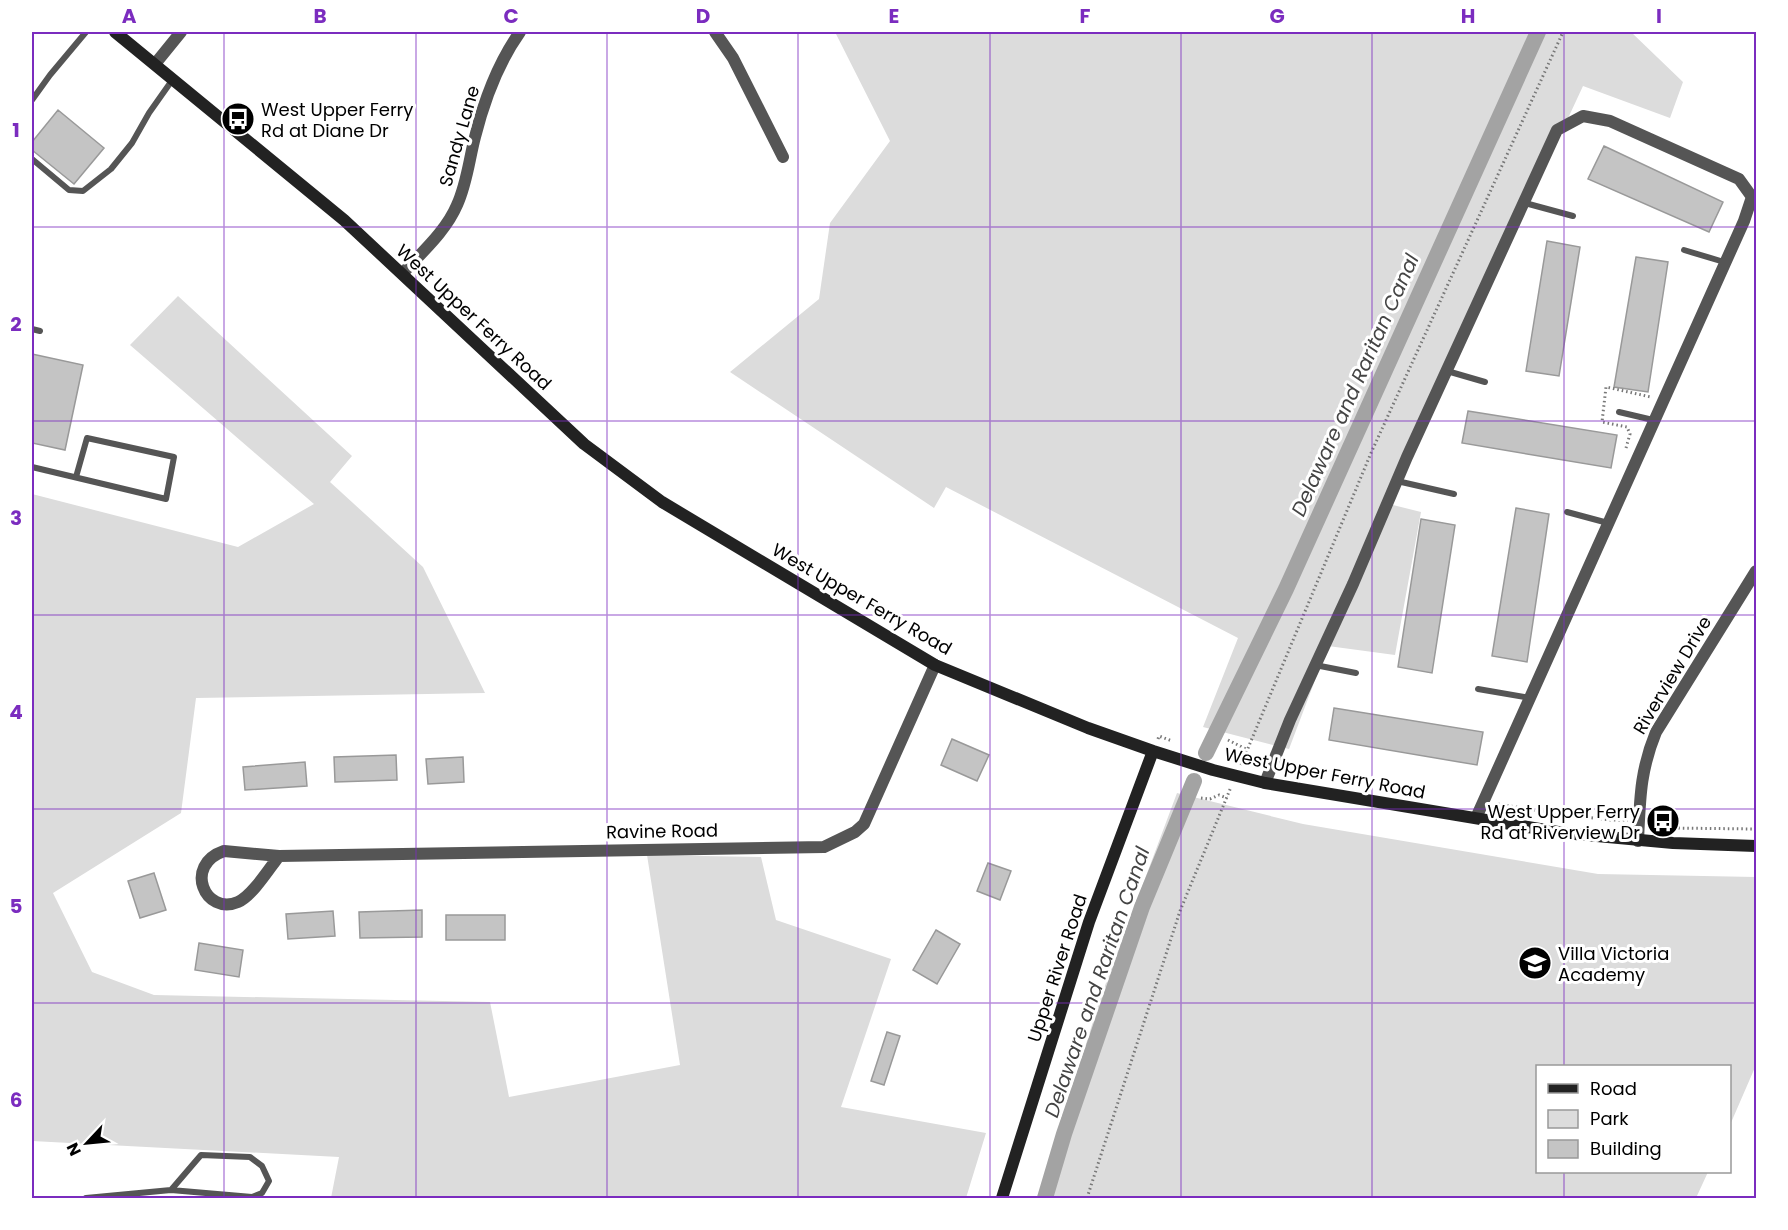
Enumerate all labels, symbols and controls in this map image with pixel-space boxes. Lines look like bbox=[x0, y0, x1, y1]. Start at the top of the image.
text: A bbox=[122, 2, 137, 30]
text: B bbox=[313, 2, 327, 30]
text: C bbox=[503, 2, 519, 30]
text: D bbox=[696, 2, 710, 30]
text: E bbox=[889, 2, 899, 30]
text: F bbox=[1080, 2, 1091, 30]
text: G bbox=[1269, 2, 1285, 30]
text: H bbox=[1461, 2, 1475, 30]
text: I bbox=[1656, 2, 1662, 30]
street label: Sandy Lane bbox=[433, 83, 485, 189]
place label: West Upper Ferry Rd at Diane Dr bbox=[261, 97, 413, 143]
bus stop icon: West Upper Ferry Rd at Diane Dr bbox=[220, 101, 256, 137]
text: 1 bbox=[12, 116, 20, 144]
street label: West Upper Ferry Road bbox=[391, 238, 557, 396]
water label: Delaware and Raritan Canal bbox=[1284, 249, 1426, 521]
text: 2 bbox=[10, 310, 22, 338]
text: 3 bbox=[10, 504, 22, 532]
street label: West Upper Ferry Road bbox=[767, 537, 957, 661]
street label: Riverview Drive bbox=[1627, 611, 1717, 739]
text: 4 bbox=[9, 698, 23, 726]
street label: West Upper Ferry Road bbox=[1222, 741, 1428, 805]
place label: West Upper Ferry Rd at Riverview Dr bbox=[1481, 799, 1640, 845]
bus stop icon: West Upper Ferry Rd at Riverview Dr bbox=[1645, 803, 1681, 839]
street label: Ravine Road bbox=[606, 818, 718, 844]
water label: Delaware and Raritan Canal bbox=[1037, 843, 1157, 1121]
street label: Upper River Road bbox=[1021, 891, 1093, 1045]
text: 5 bbox=[10, 892, 23, 920]
place label: Villa Victoria Academy bbox=[1558, 941, 1669, 987]
school or university icon: Villa Victoria Academy bbox=[1517, 945, 1553, 981]
legend bbox=[1536, 1065, 1731, 1173]
text: Road bbox=[1590, 1076, 1637, 1101]
text: 6 bbox=[10, 1086, 22, 1114]
text: Park bbox=[1590, 1106, 1629, 1131]
north arrow bbox=[57, 1113, 117, 1173]
text: Building bbox=[1590, 1136, 1662, 1161]
text: N bbox=[61, 1139, 87, 1160]

